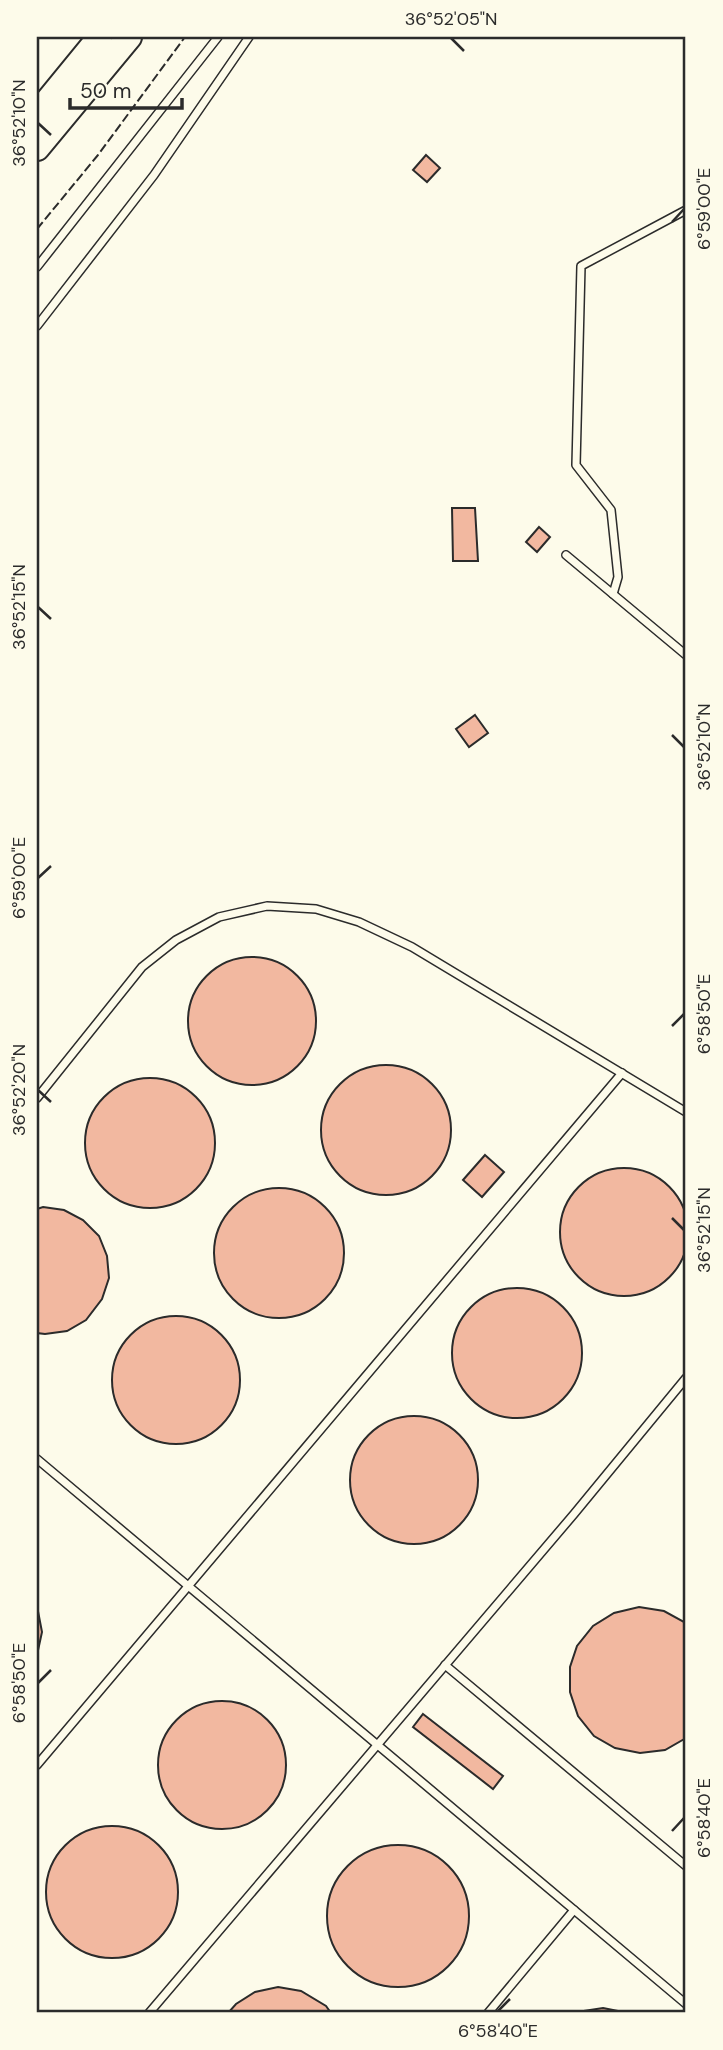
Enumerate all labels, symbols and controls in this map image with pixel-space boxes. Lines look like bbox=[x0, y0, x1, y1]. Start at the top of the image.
text: 36°52'05"N bbox=[405, 7, 497, 31]
scale bar bbox=[70, 66, 182, 110]
text: 50 m bbox=[80, 77, 131, 105]
text: 36°52'10"N bbox=[7, 79, 31, 167]
text: 6°59'00"E bbox=[692, 168, 716, 250]
text: 36°52'15"N bbox=[7, 564, 31, 650]
text: 36°52'10"N bbox=[692, 703, 716, 791]
text: 6°59'00"E bbox=[7, 837, 31, 919]
text: 6°58'50"E bbox=[692, 974, 716, 1054]
text: 36°52'20"N bbox=[7, 1044, 31, 1136]
text: 36°52'15"N bbox=[692, 1187, 716, 1273]
text: 6°58'50"E bbox=[7, 1643, 31, 1723]
text: 6°58'40"E bbox=[692, 1778, 716, 1858]
text: 6°58'40"E bbox=[458, 2019, 538, 2043]

